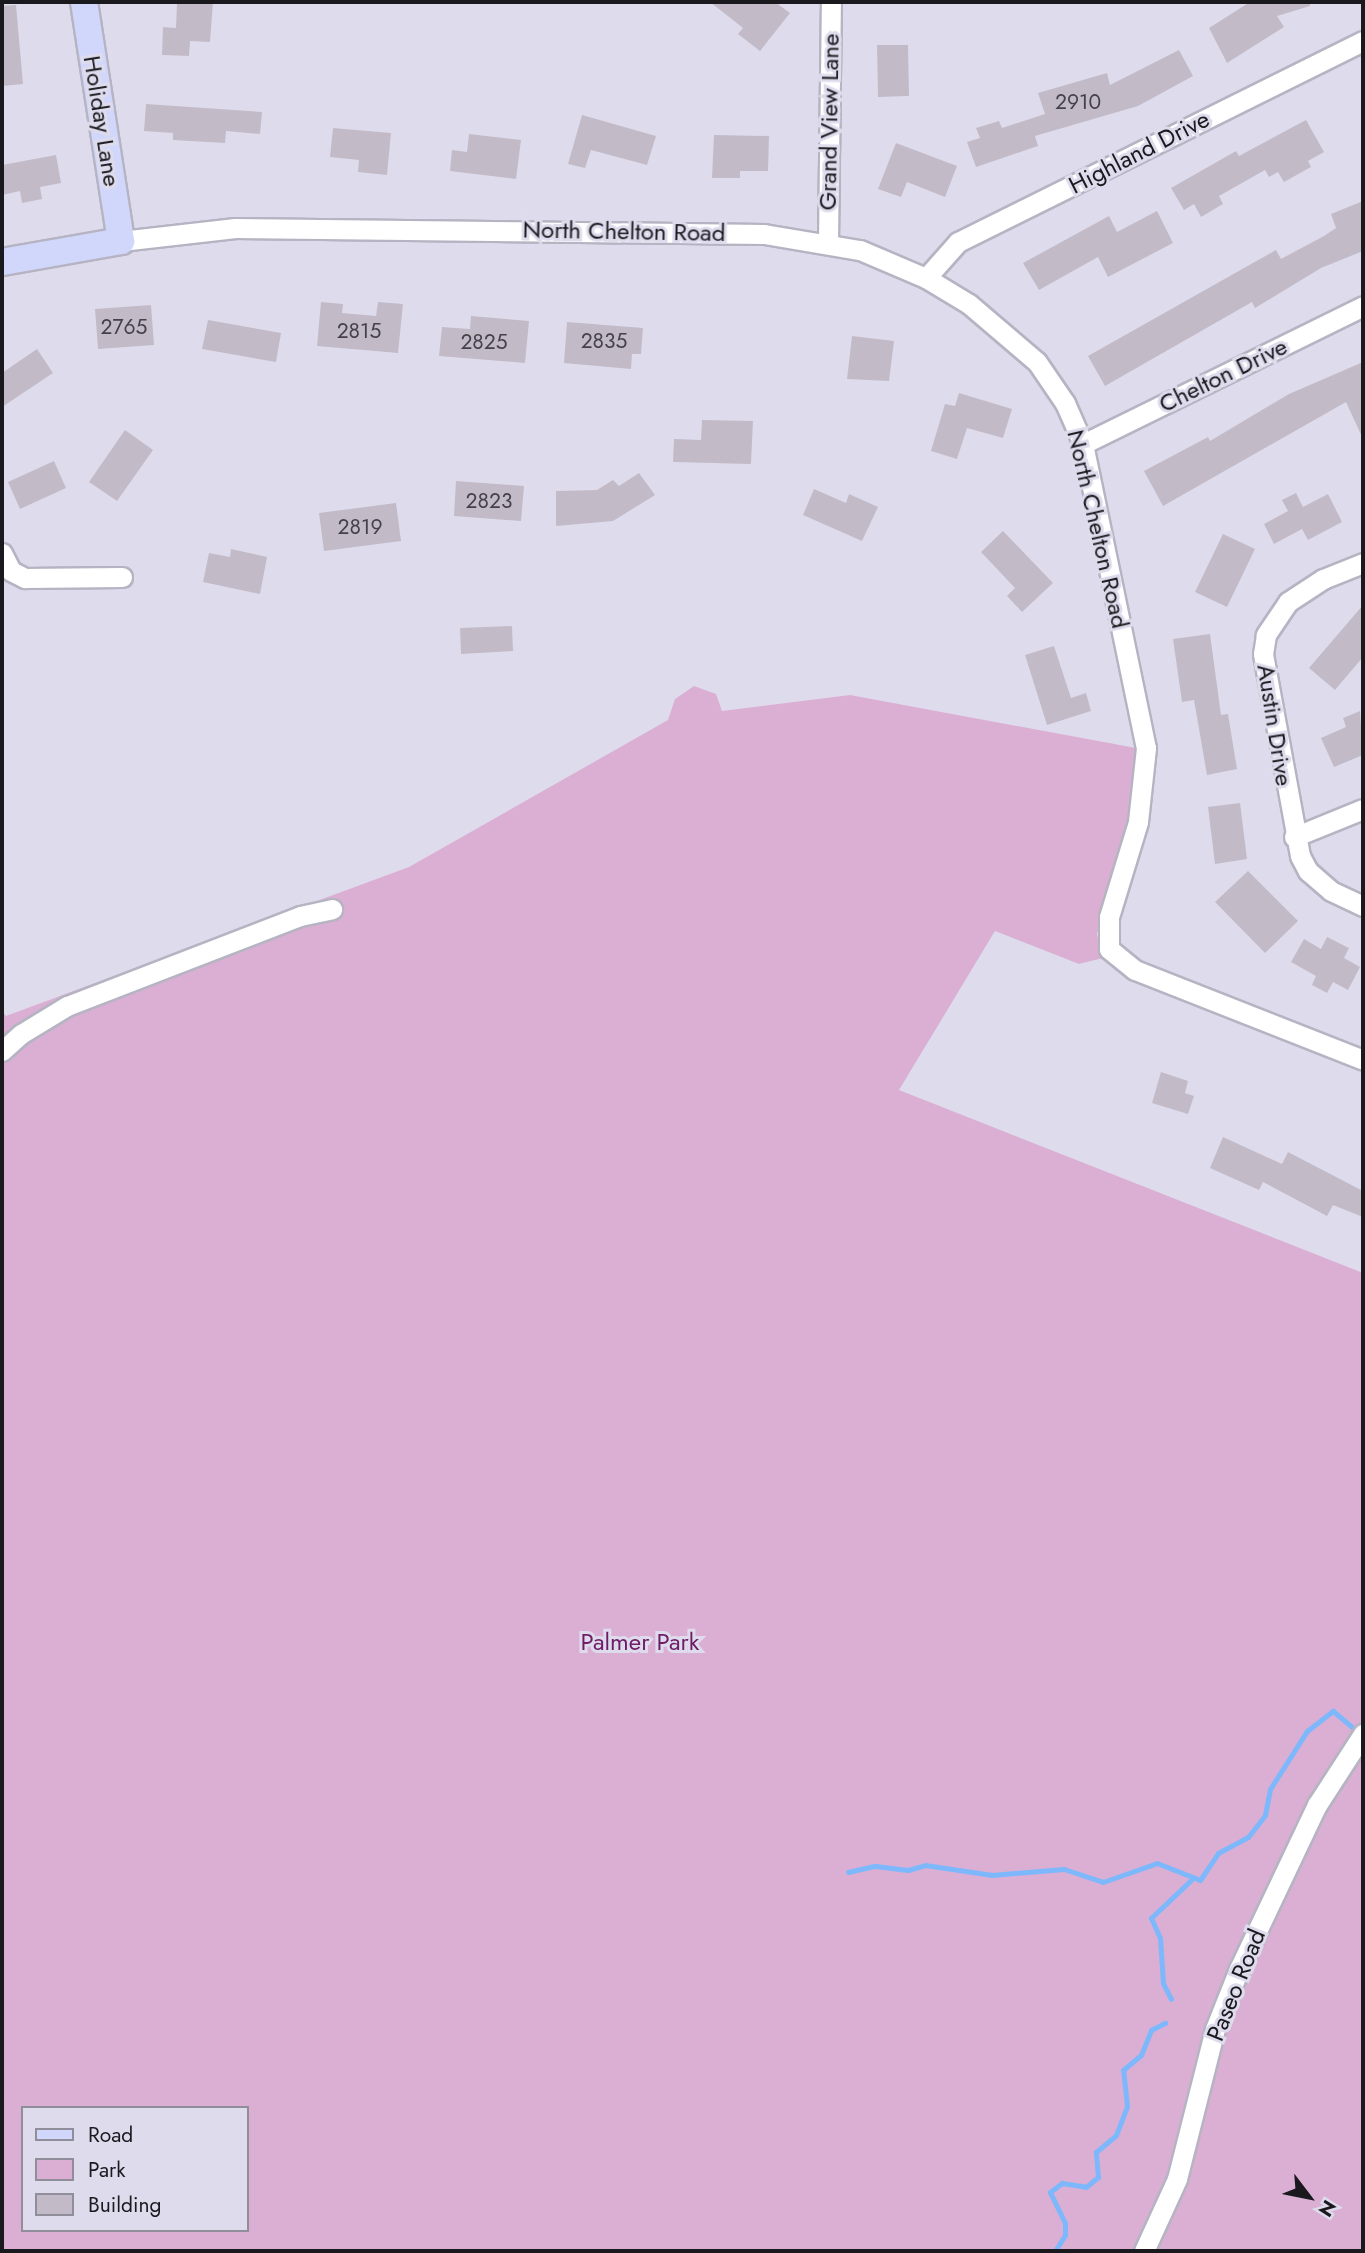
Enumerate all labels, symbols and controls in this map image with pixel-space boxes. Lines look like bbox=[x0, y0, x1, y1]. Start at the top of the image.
street label: Grand View Lane bbox=[813, 33, 845, 211]
street label: Holiday Lane bbox=[77, 53, 127, 189]
house number: 2910 bbox=[1055, 89, 1101, 115]
street label: Highland Drive bbox=[1064, 104, 1214, 200]
street label: North Chelton Road bbox=[522, 215, 726, 247]
house number: 2765 bbox=[101, 314, 147, 340]
house number: 2815 bbox=[337, 318, 381, 344]
house number: 2835 bbox=[581, 328, 627, 354]
house number: 2825 bbox=[460, 329, 508, 355]
street label: Chelton Drive bbox=[1154, 332, 1292, 418]
street label: North Chelton Road bbox=[1061, 427, 1135, 631]
house number: 2823 bbox=[466, 488, 512, 514]
house number: 2819 bbox=[338, 514, 382, 540]
street label: Austin Drive bbox=[1251, 662, 1299, 788]
park label: Palmer Park bbox=[581, 1628, 699, 1656]
street label: Paseo Road bbox=[1201, 1925, 1271, 2045]
legend bbox=[21, 2106, 248, 2232]
text: Road bbox=[88, 2120, 133, 2150]
text: Park bbox=[88, 2155, 125, 2185]
north arrow bbox=[1274, 2162, 1344, 2232]
text: Building bbox=[88, 2190, 161, 2220]
text: N bbox=[1312, 2195, 1343, 2222]

